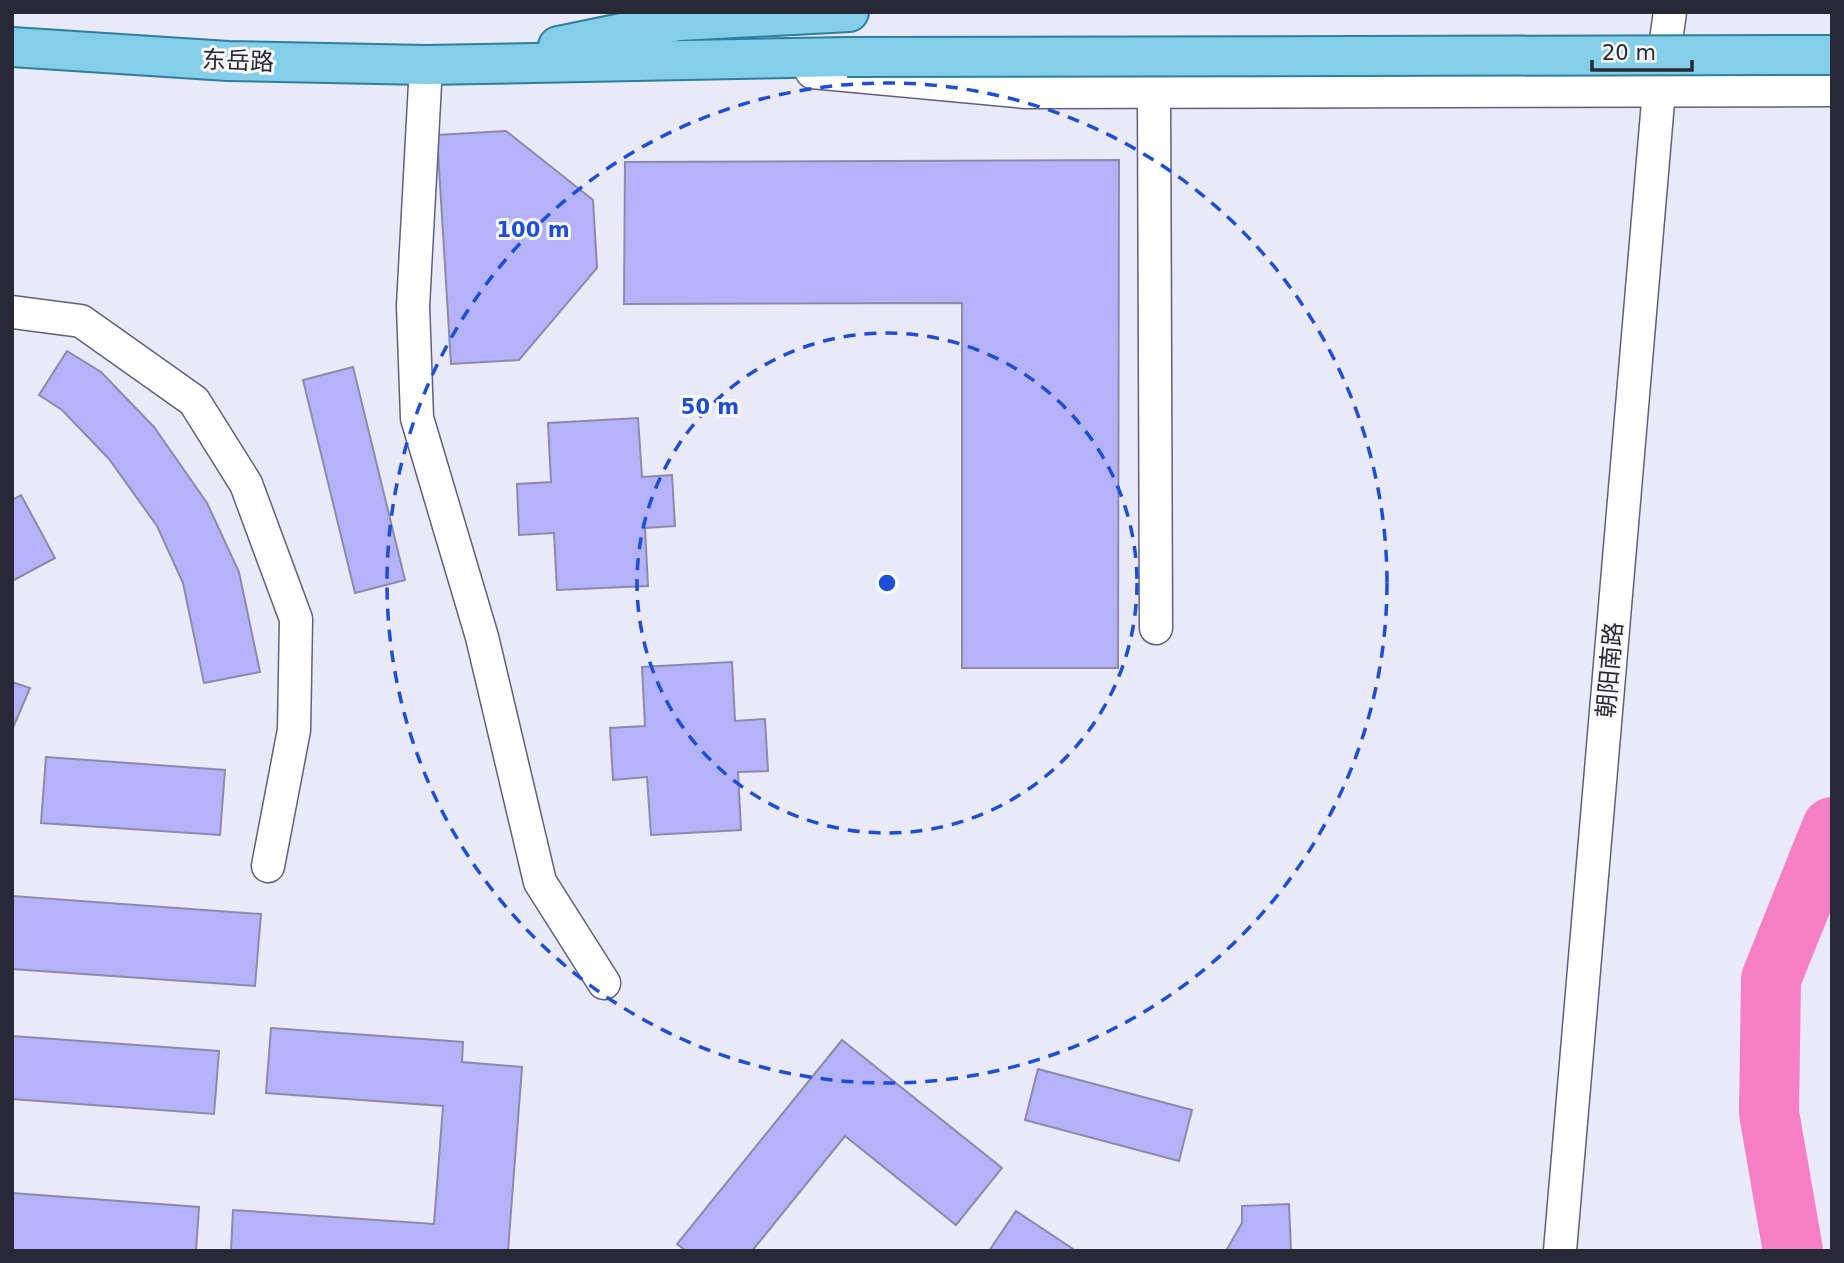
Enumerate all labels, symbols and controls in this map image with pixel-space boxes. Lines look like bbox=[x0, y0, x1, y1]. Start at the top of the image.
scale bar bbox=[1592, 28, 1692, 72]
text: 20 m bbox=[1602, 41, 1656, 65]
street label: 东岳路 bbox=[202, 46, 274, 76]
text: 100 m bbox=[496, 218, 570, 242]
text: 50 m bbox=[681, 395, 739, 419]
centre of rings bbox=[875, 571, 899, 595]
street label: 朝阳南路 bbox=[1592, 621, 1628, 719]

